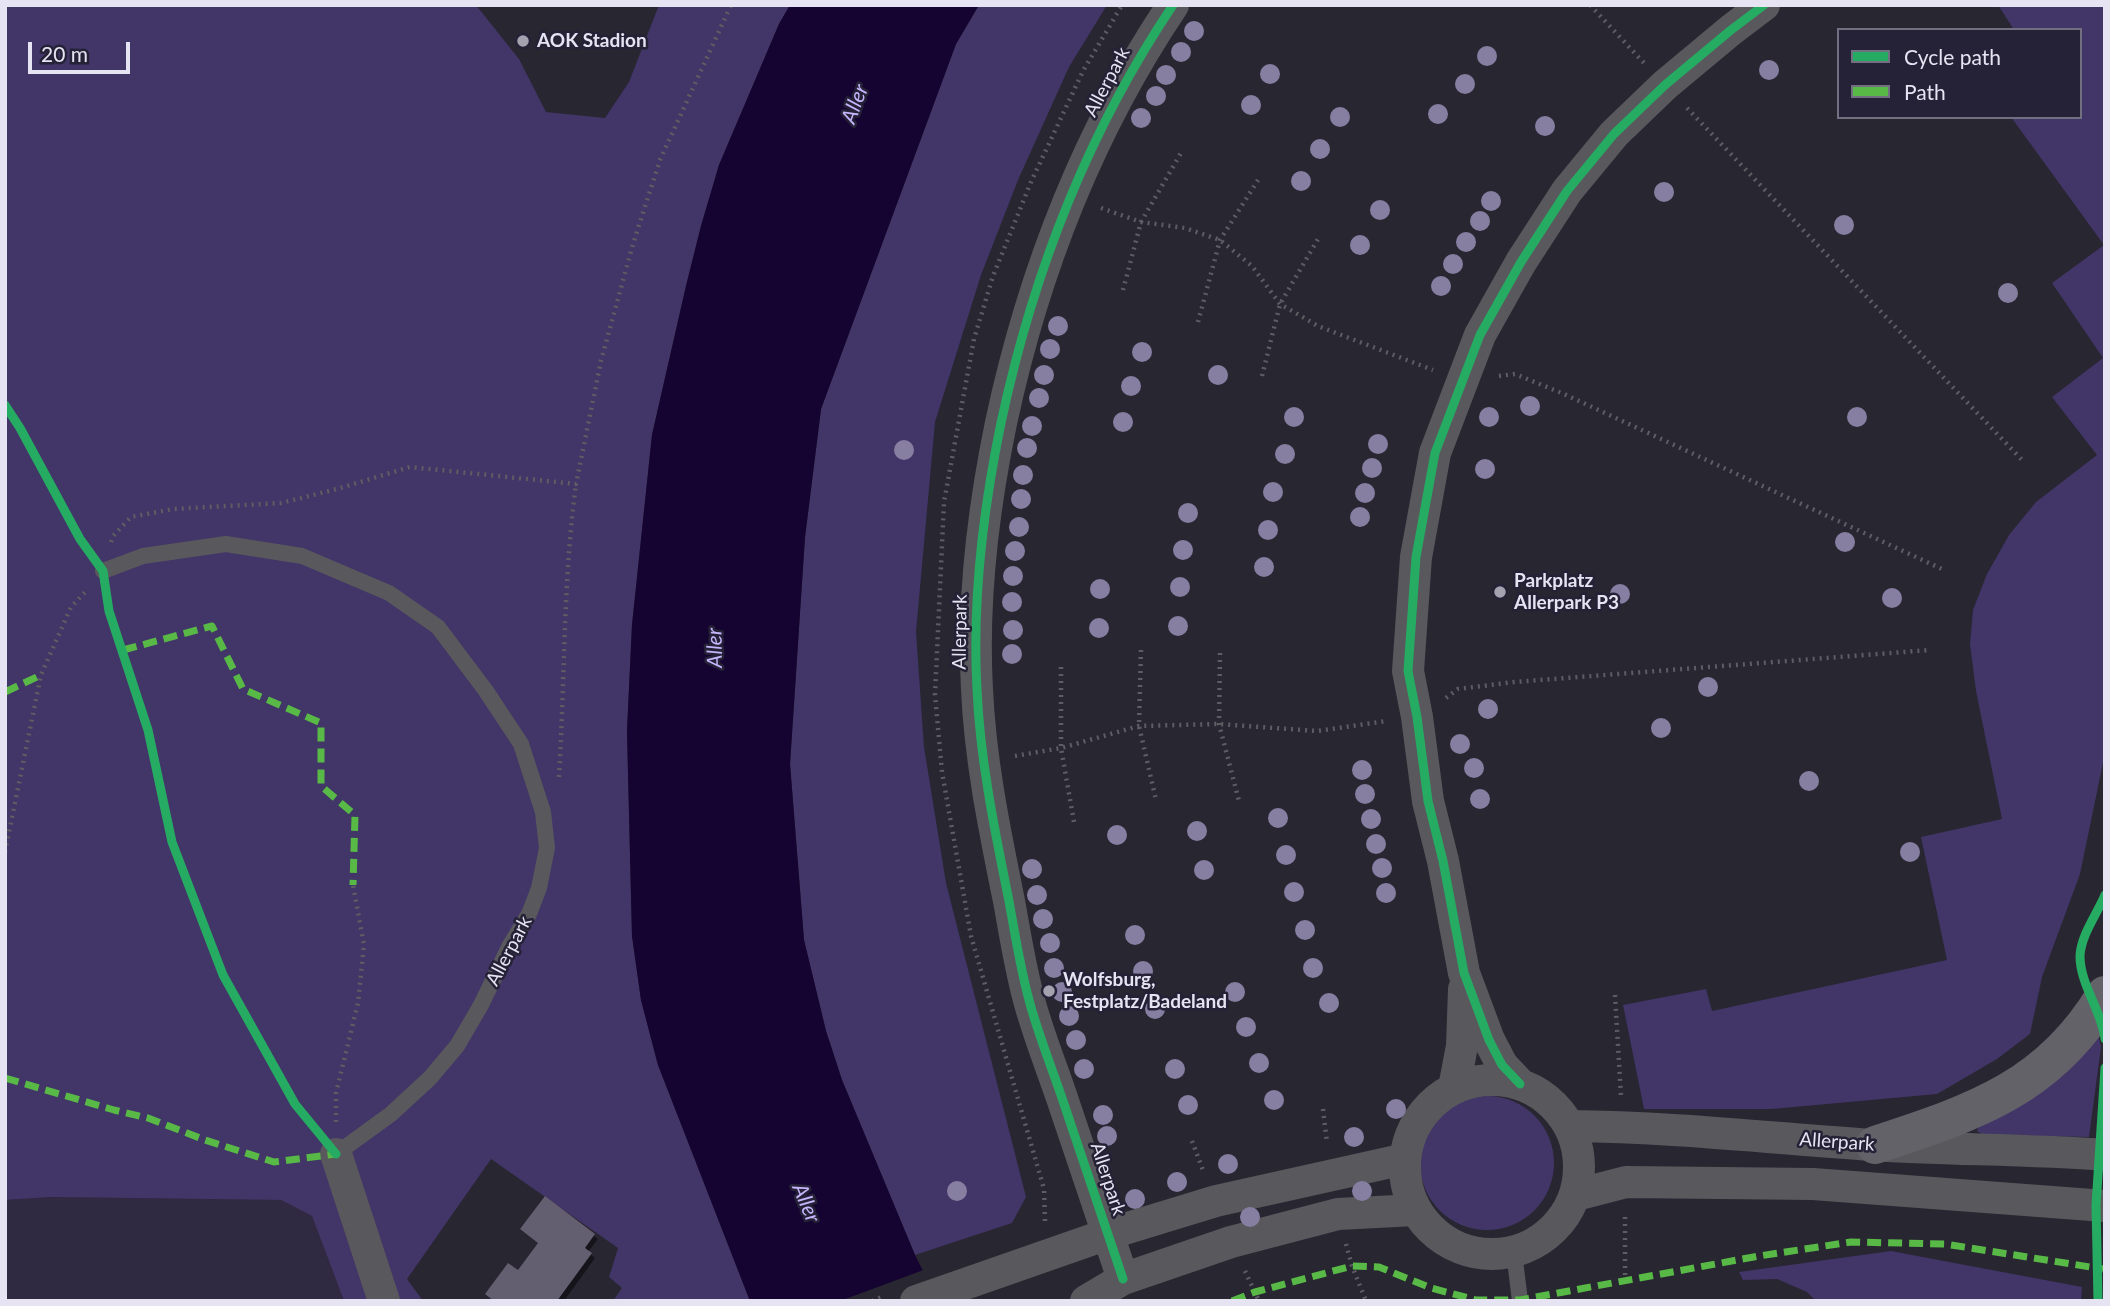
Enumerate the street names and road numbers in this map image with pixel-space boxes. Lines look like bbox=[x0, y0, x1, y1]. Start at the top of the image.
street label: Allerpark bbox=[1079, 43, 1135, 121]
street label: Allerpark bbox=[948, 594, 972, 670]
street label: Allerpark bbox=[481, 912, 537, 990]
street label: Allerpark bbox=[1799, 1128, 1875, 1156]
street label: Allerpark bbox=[1086, 1140, 1130, 1218]

